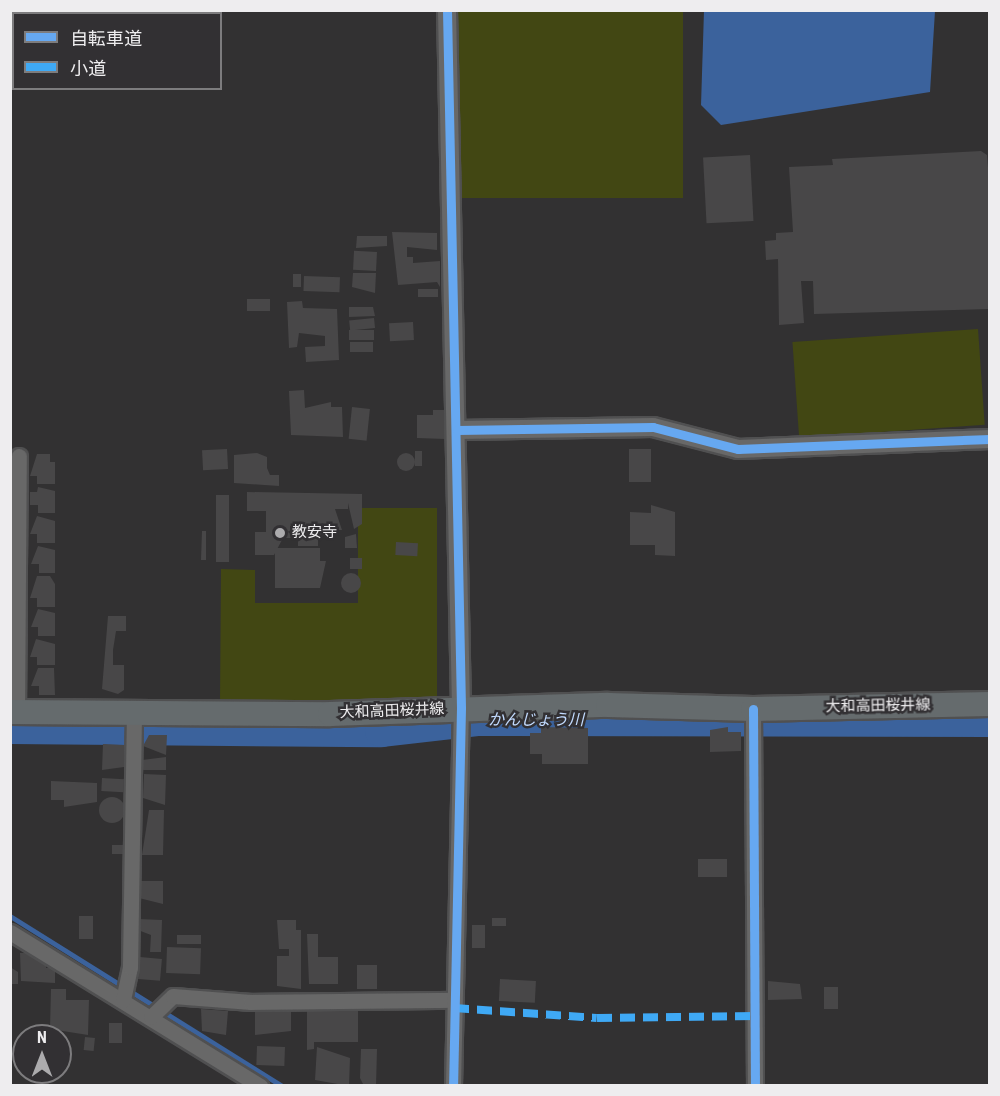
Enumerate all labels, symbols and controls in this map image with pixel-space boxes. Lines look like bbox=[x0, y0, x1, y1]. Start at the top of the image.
legend bbox=[12, 12, 222, 90]
text: 自転車道 bbox=[70, 28, 142, 49]
text: 小道 bbox=[70, 58, 106, 79]
place label: 教安寺 bbox=[292, 524, 337, 542]
marker: 教安寺 bbox=[273, 526, 287, 540]
street label: 大和高田桜井線 bbox=[825, 696, 931, 716]
street label: 大和高田桜井線 bbox=[339, 700, 445, 722]
water label: かんじょう川 bbox=[488, 710, 584, 730]
north arrow bbox=[12, 1024, 72, 1084]
text: N bbox=[37, 1028, 47, 1047]

